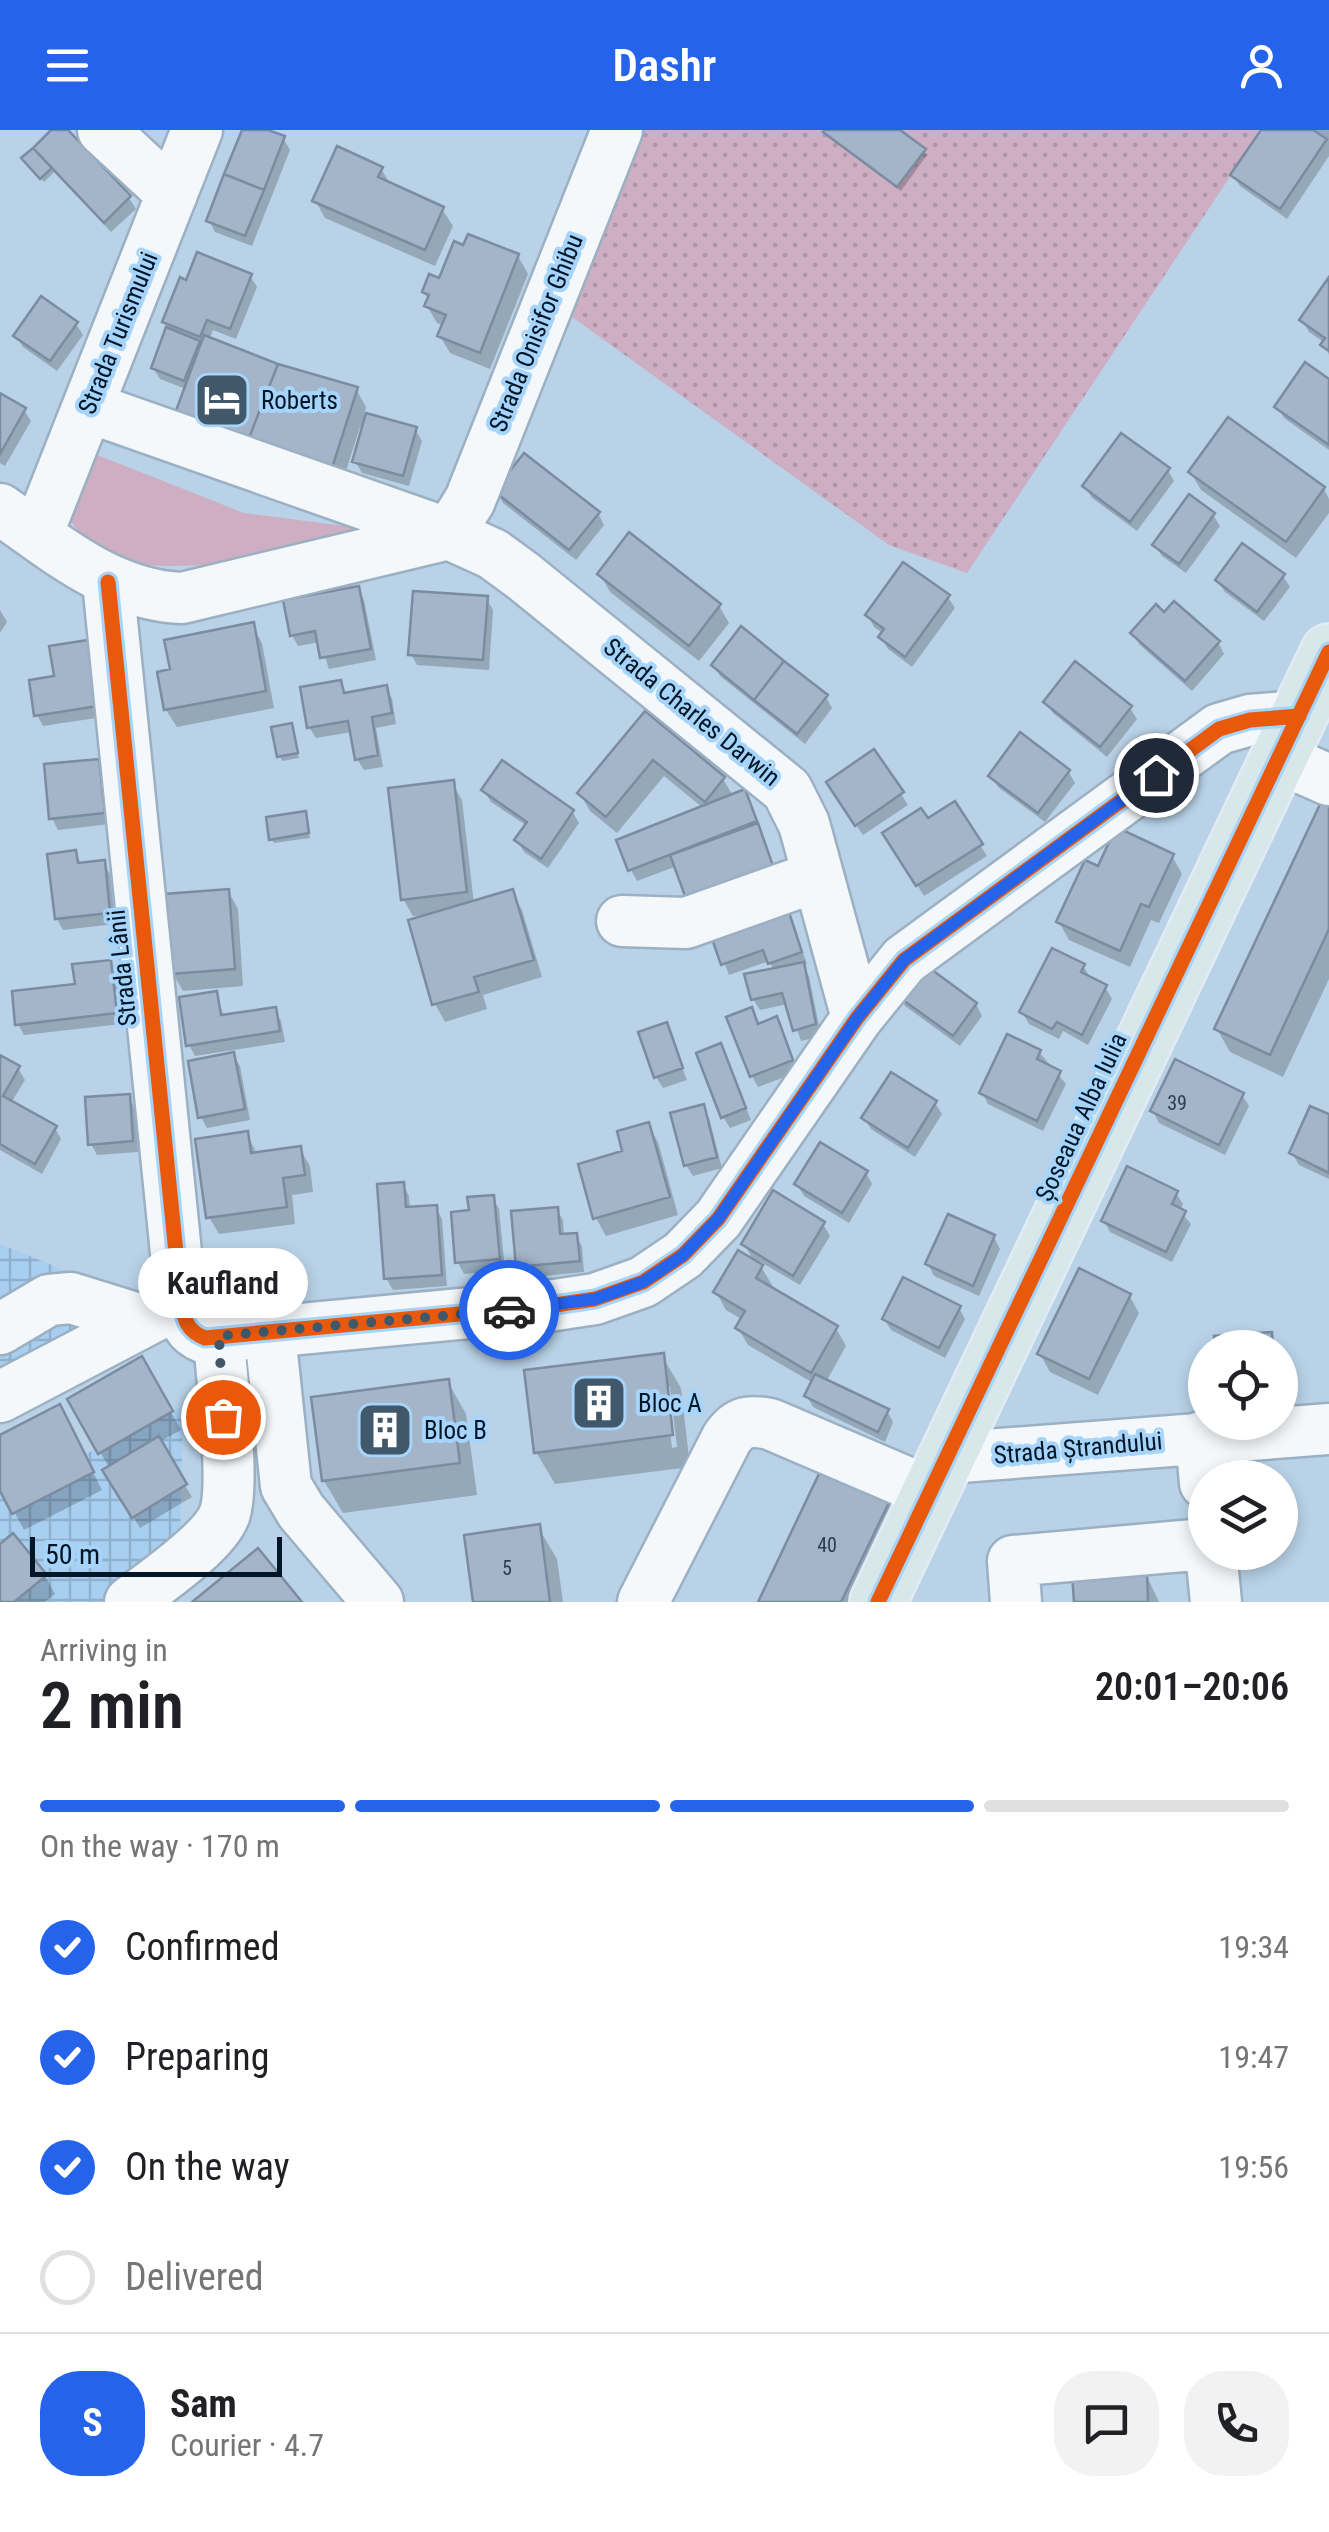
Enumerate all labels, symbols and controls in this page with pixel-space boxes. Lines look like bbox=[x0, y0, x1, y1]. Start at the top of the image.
icon: menu bbox=[40, 38, 95, 93]
icon: person bbox=[1234, 38, 1289, 93]
text: Dashr bbox=[613, 39, 716, 92]
street label: Strada Onisifor Ghibu bbox=[483, 230, 589, 436]
street label: Strada Turismului bbox=[72, 248, 164, 418]
hotel icon: Roberts bbox=[192, 370, 252, 430]
place label: Roberts bbox=[261, 386, 338, 415]
street label: Strada Charles Darwin bbox=[598, 632, 786, 792]
pin bbox=[1114, 733, 1199, 818]
icon: home bbox=[1129, 748, 1184, 803]
street label: Strada Lânii bbox=[101, 908, 143, 1028]
street label: Șoseaua Alba Iulia bbox=[1029, 1028, 1134, 1206]
house number: 39 bbox=[1167, 1091, 1187, 1115]
callout: Kaufland bbox=[138, 1247, 308, 1317]
courier bbox=[459, 1260, 559, 1360]
text: Kaufland bbox=[167, 1264, 279, 1302]
icon: car bbox=[482, 1283, 537, 1338]
map controls bbox=[1188, 1330, 1298, 1570]
button: locate bbox=[1188, 1330, 1298, 1440]
building icon: Bloc A bbox=[569, 1373, 629, 1433]
pin bbox=[181, 1375, 266, 1460]
place label: Bloc A bbox=[638, 1389, 702, 1418]
icon: bag bbox=[196, 1390, 251, 1445]
building icon: Bloc B bbox=[355, 1400, 415, 1460]
place label: Bloc B bbox=[424, 1416, 487, 1445]
street label: Strada Ștrandului bbox=[992, 1426, 1164, 1471]
button: layers bbox=[1188, 1460, 1298, 1570]
scale bar bbox=[30, 1532, 282, 1576]
house number: 40 bbox=[817, 1533, 837, 1557]
text: 50 m bbox=[45, 1538, 100, 1571]
house number: 5 bbox=[502, 1556, 512, 1580]
text: Arriving in bbox=[40, 1631, 168, 1669]
text: 20:01–20:06 bbox=[1095, 1665, 1289, 1709]
text: 2 min bbox=[40, 1668, 184, 1744]
text: On the way · 170 m bbox=[40, 1827, 280, 1865]
icon: check bbox=[40, 1920, 95, 1975]
text: Confirmed bbox=[125, 1925, 280, 1969]
text: 19:34 bbox=[1218, 1928, 1289, 1966]
icon: check bbox=[40, 2030, 95, 2085]
text: Preparing bbox=[125, 2035, 270, 2079]
text: 19:47 bbox=[1218, 2038, 1289, 2076]
icon: check bbox=[40, 2140, 95, 2195]
text: On the way bbox=[125, 2145, 290, 2189]
text: 19:56 bbox=[1218, 2148, 1289, 2186]
text: Delivered bbox=[125, 2255, 264, 2299]
button: chat bbox=[1054, 2371, 1159, 2476]
button: phone bbox=[1184, 2371, 1289, 2476]
text: Sam bbox=[170, 2382, 237, 2426]
text: S bbox=[82, 2401, 103, 2445]
text: Courier · 4.7 bbox=[170, 2426, 324, 2464]

